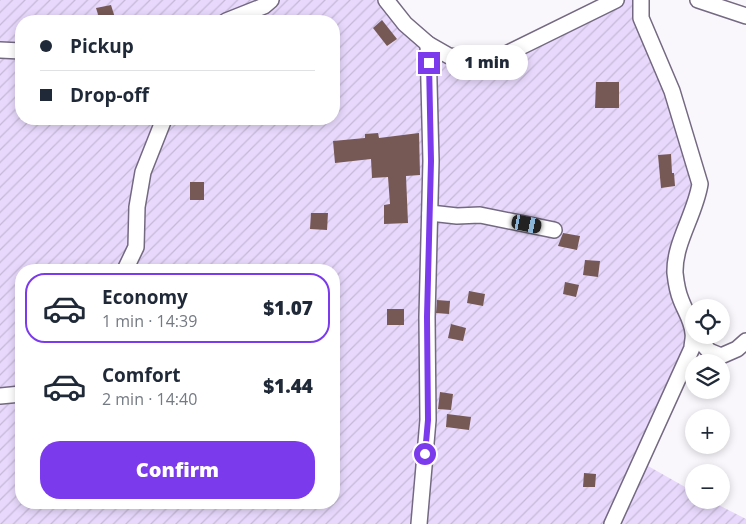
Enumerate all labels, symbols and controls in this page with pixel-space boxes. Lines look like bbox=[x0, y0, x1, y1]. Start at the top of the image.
text: Pickup bbox=[70, 33, 134, 59]
callout: 1 min bbox=[446, 46, 529, 80]
text: 1 min bbox=[464, 51, 510, 73]
route end bbox=[418, 52, 440, 74]
text: Drop-off bbox=[70, 82, 149, 108]
car bbox=[510, 214, 543, 234]
text: Economy bbox=[102, 284, 188, 310]
icon: car bbox=[42, 286, 87, 331]
text: $1.07 bbox=[263, 295, 313, 321]
map controls bbox=[685, 299, 730, 509]
button: locate bbox=[685, 299, 730, 344]
text: 1 min · 14:39 bbox=[102, 310, 197, 332]
button: layers bbox=[685, 354, 730, 399]
text: Comfort bbox=[102, 362, 181, 388]
icon: car bbox=[42, 364, 87, 409]
text: $1.44 bbox=[263, 373, 313, 399]
text: 2 min · 14:40 bbox=[102, 388, 197, 410]
button: + bbox=[685, 409, 730, 454]
button: Confirm bbox=[40, 441, 315, 499]
route start bbox=[414, 443, 436, 465]
button: − bbox=[685, 464, 730, 509]

